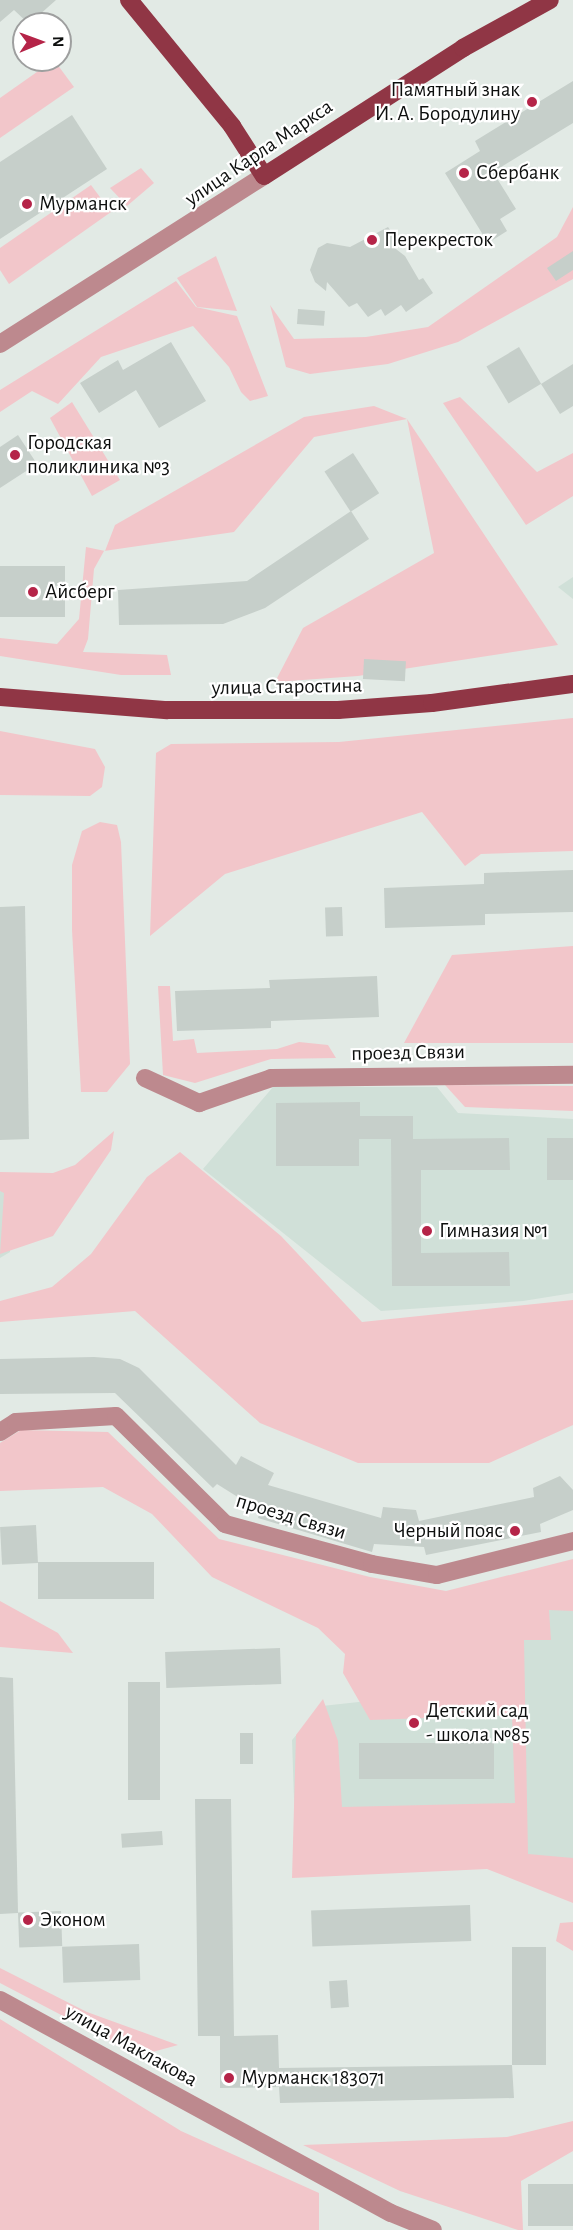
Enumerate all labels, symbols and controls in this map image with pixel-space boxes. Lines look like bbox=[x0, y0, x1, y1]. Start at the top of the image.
north arrow bbox=[12, 12, 72, 72]
text: N bbox=[50, 36, 66, 47]
place label: Памятный знак И. А. Бородулину bbox=[375, 77, 520, 127]
street label: улица Карла Маркса bbox=[180, 94, 338, 212]
marker: Памятный знак И. А. Бородулину bbox=[525, 95, 539, 109]
place label: Сбербанк bbox=[476, 160, 559, 186]
marker: Сбербанк bbox=[457, 166, 471, 180]
place label: Мурманск bbox=[39, 191, 127, 217]
marker: Мурманск bbox=[20, 197, 34, 211]
place label: Перекресток bbox=[384, 227, 493, 253]
marker: Перекресток bbox=[365, 233, 379, 247]
place label: Городская поликлиника №3 bbox=[27, 430, 170, 480]
marker: Городская поликлиника №3 bbox=[8, 448, 22, 462]
place label: Айсберг bbox=[45, 579, 115, 605]
marker: Айсберг bbox=[26, 585, 40, 599]
street label: улица Старостина bbox=[211, 673, 363, 701]
street label: проезд Связи bbox=[351, 1039, 465, 1067]
place label: Гимназия №1 bbox=[439, 1218, 549, 1244]
marker: Гимназия №1 bbox=[420, 1224, 434, 1238]
street label: проезд Связи bbox=[233, 1488, 349, 1546]
place label: Черный пояс bbox=[394, 1518, 503, 1544]
marker: Черный пояс bbox=[508, 1524, 522, 1538]
place label: Детский сад - школа №85 bbox=[426, 1698, 530, 1748]
marker: Детский сад - школа №85 bbox=[407, 1716, 421, 1730]
place label: Эконом bbox=[40, 1907, 106, 1933]
marker: Эконом bbox=[21, 1913, 35, 1927]
street label: улица Маклакова bbox=[60, 1999, 202, 2093]
place label: Мурманск 183071 bbox=[241, 2065, 385, 2091]
marker: Мурманск 183071 bbox=[222, 2071, 236, 2085]

